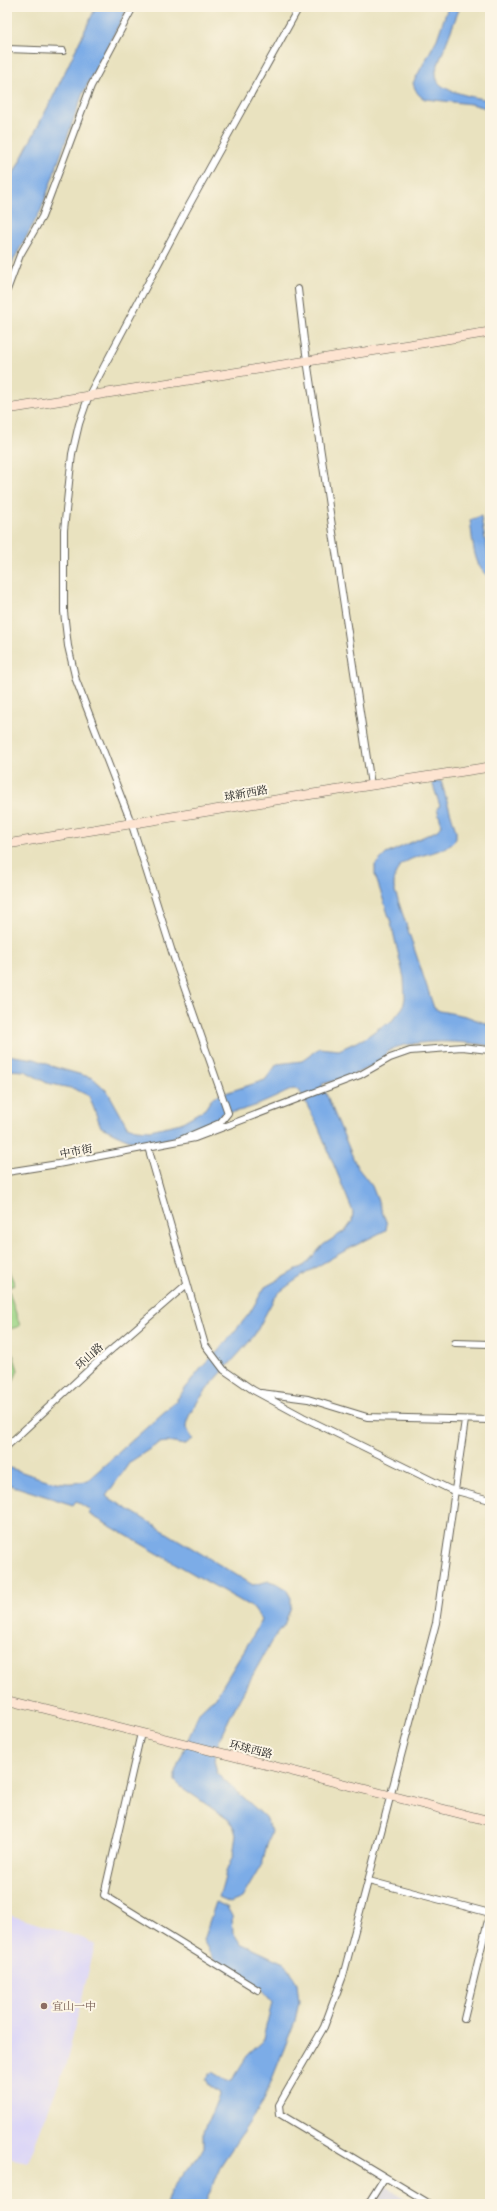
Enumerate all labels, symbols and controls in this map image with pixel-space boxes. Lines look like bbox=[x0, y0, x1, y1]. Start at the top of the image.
street label: 球新西路 bbox=[223, 782, 269, 804]
street label: 中市街 bbox=[58, 1141, 94, 1161]
street label: 环山路 bbox=[72, 1340, 106, 1372]
street label: 环球西路 bbox=[228, 1737, 274, 1761]
place label: 宜山一中 bbox=[52, 1999, 96, 2013]
marker: 宜山一中 bbox=[39, 2001, 49, 2011]

